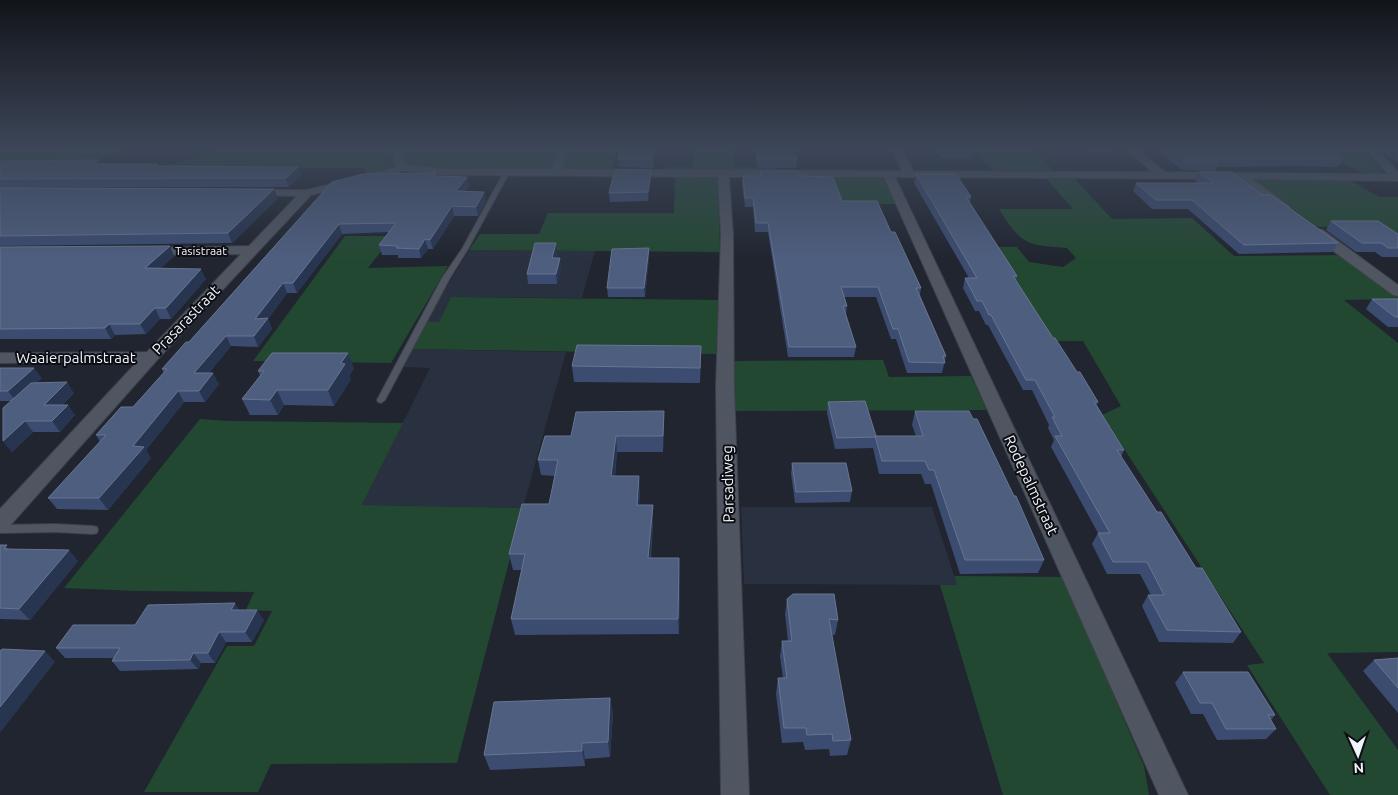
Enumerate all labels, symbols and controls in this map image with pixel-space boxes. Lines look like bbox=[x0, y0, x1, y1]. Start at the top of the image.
street label: Tasistraat bbox=[175, 244, 227, 257]
street label: Prasarastraat bbox=[148, 282, 223, 358]
street label: Waaierpalmstraat bbox=[16, 349, 136, 366]
street label: Rodepalmstraat bbox=[1001, 432, 1062, 537]
street label: Parsadiweg bbox=[718, 445, 737, 523]
north arrow bbox=[1333, 730, 1383, 780]
text: N bbox=[1353, 760, 1364, 776]

